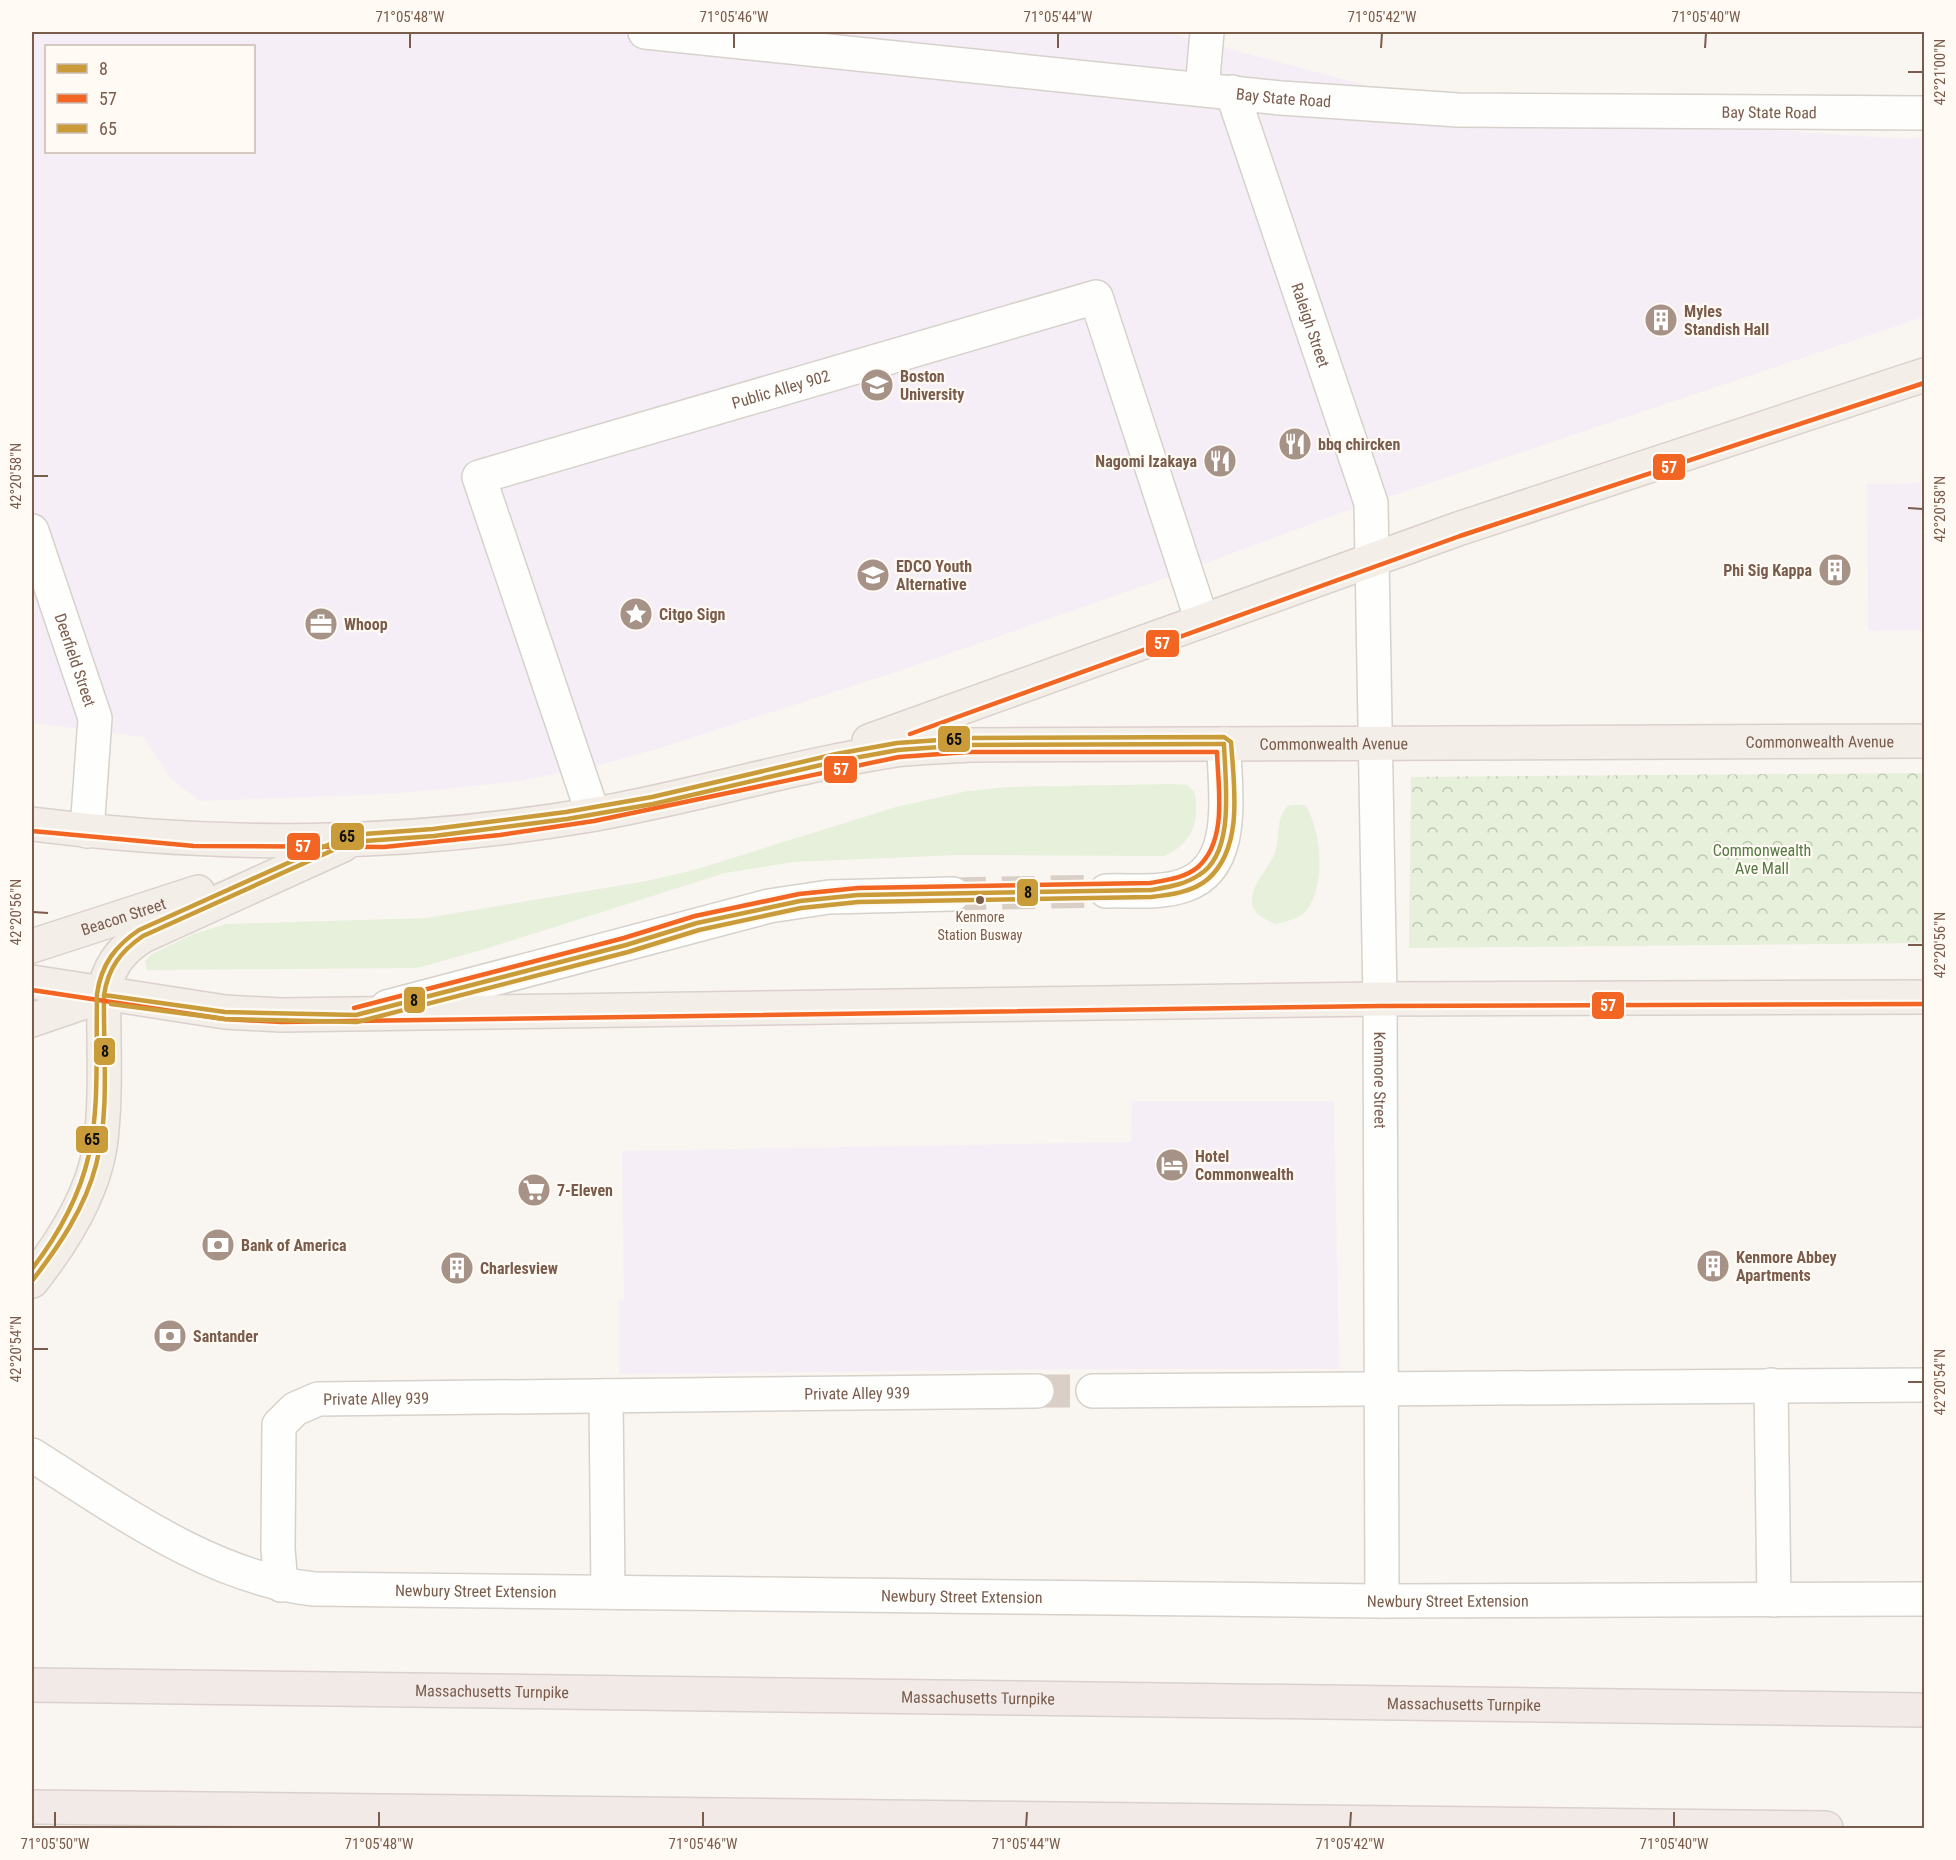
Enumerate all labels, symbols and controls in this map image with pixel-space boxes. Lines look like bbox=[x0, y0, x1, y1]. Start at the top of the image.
text: 71°05'48"W bbox=[376, 8, 445, 26]
text: 71°05'46"W bbox=[700, 8, 769, 26]
text: 71°05'44"W bbox=[1024, 8, 1093, 26]
text: 71°05'42"W bbox=[1348, 8, 1417, 26]
text: 71°05'40"W bbox=[1672, 8, 1741, 26]
text: 42°21'00"N bbox=[1931, 39, 1949, 105]
legend bbox=[45, 45, 255, 153]
text: 8 bbox=[99, 58, 108, 79]
street label: Bay State Road bbox=[1235, 84, 1332, 111]
text: 57 bbox=[99, 88, 117, 109]
street label: Bay State Road bbox=[1721, 102, 1817, 122]
text: 65 bbox=[99, 118, 117, 139]
street label: Raleigh Street bbox=[1288, 280, 1334, 370]
building icon: Myles Standish Hall bbox=[1643, 302, 1679, 338]
place label: Myles Standish Hall bbox=[1684, 302, 1769, 339]
street label: Public Alley 902 bbox=[730, 366, 832, 412]
school or university icon: Boston University bbox=[859, 367, 895, 403]
place label: Boston University bbox=[900, 367, 964, 404]
restaurant icon: bbq chircken bbox=[1277, 426, 1313, 462]
place label: bbq chircken bbox=[1318, 435, 1400, 454]
text: 42°20'58"N bbox=[7, 443, 25, 509]
restaurant icon: Nagomi Izakaya bbox=[1202, 443, 1238, 479]
place label: Nagomi Izakaya bbox=[1095, 452, 1197, 471]
line badge: 57 bbox=[1652, 453, 1686, 481]
text: 57 bbox=[1661, 458, 1677, 477]
text: 42°20'58"N bbox=[1931, 476, 1949, 542]
building icon: Phi Sig Kappa bbox=[1817, 552, 1853, 588]
school or university icon: EDCO Youth Alternative bbox=[855, 557, 891, 593]
place label: EDCO Youth Alternative bbox=[896, 557, 972, 594]
place label: Phi Sig Kappa bbox=[1723, 561, 1812, 580]
place icon: Citgo Sign bbox=[618, 596, 654, 632]
place label: Citgo Sign bbox=[659, 605, 725, 624]
office icon: Whoop bbox=[303, 606, 339, 642]
street label: Deerfield Street bbox=[51, 611, 100, 709]
place label: Whoop bbox=[344, 615, 388, 634]
line badge: 57 bbox=[1145, 629, 1180, 658]
text: 57 bbox=[1154, 634, 1170, 653]
line badge: 65 bbox=[937, 725, 971, 753]
text: 65 bbox=[946, 730, 962, 749]
street label: Commonwealth Avenue bbox=[1746, 732, 1894, 751]
street label: Commonwealth Avenue bbox=[1260, 734, 1408, 753]
line badge: 57 bbox=[823, 755, 858, 784]
text: 57 bbox=[833, 760, 849, 779]
line badge: 65 bbox=[330, 822, 365, 851]
text: 65 bbox=[339, 827, 355, 846]
line badge: 57 bbox=[286, 832, 321, 861]
text: 57 bbox=[295, 837, 311, 856]
park label: Commonwealth Ave Mall bbox=[1713, 841, 1811, 878]
line badge: 8 bbox=[1016, 878, 1039, 907]
text: 42°20'56"N bbox=[7, 879, 25, 945]
text: 8 bbox=[1024, 883, 1032, 902]
street label: Beacon Street bbox=[78, 894, 168, 939]
marker: Kenmore Station Busway bbox=[974, 894, 986, 906]
place label: Kenmore Station Busway bbox=[938, 909, 1023, 943]
text: 42°20'56"N bbox=[1931, 912, 1949, 978]
line badge: 8 bbox=[403, 986, 426, 1014]
text: 8 bbox=[410, 991, 418, 1010]
line badge: 57 bbox=[1591, 991, 1625, 1020]
text: 57 bbox=[1600, 996, 1616, 1015]
street label: Kenmore Street bbox=[1371, 1031, 1390, 1129]
line badge: 8 bbox=[93, 1037, 116, 1066]
text: 8 bbox=[101, 1042, 109, 1061]
line badge: 65 bbox=[75, 1125, 109, 1154]
text: 65 bbox=[84, 1130, 100, 1149]
hotel icon: Hotel Commonwealth bbox=[1154, 1147, 1190, 1183]
place label: Hotel Commonwealth bbox=[1195, 1147, 1294, 1184]
supermarket icon: 7-Eleven bbox=[516, 1172, 552, 1208]
place label: 7-Eleven bbox=[557, 1181, 613, 1200]
bank icon: Bank of America bbox=[200, 1227, 236, 1263]
place label: Bank of America bbox=[241, 1236, 347, 1255]
building icon: Kenmore Abbey Apartments bbox=[1695, 1248, 1731, 1284]
place label: Kenmore Abbey Apartments bbox=[1736, 1248, 1837, 1285]
building icon: Charlesview bbox=[439, 1250, 475, 1286]
place label: Charlesview bbox=[480, 1259, 558, 1278]
text: 42°20'54"N bbox=[7, 1316, 25, 1382]
bank icon: Santander bbox=[152, 1318, 188, 1354]
place label: Santander bbox=[193, 1327, 258, 1346]
text: 42°20'54"N bbox=[1931, 1349, 1949, 1415]
street label: Private Alley 939 bbox=[804, 1383, 910, 1403]
street label: Private Alley 939 bbox=[323, 1388, 429, 1408]
street label: Newbury Street Extension bbox=[395, 1580, 557, 1601]
street label: Newbury Street Extension bbox=[881, 1586, 1043, 1607]
street label: Newbury Street Extension bbox=[1367, 1591, 1529, 1611]
street label: Massachusetts Turnpike bbox=[415, 1681, 569, 1702]
street label: Massachusetts Turnpike bbox=[901, 1687, 1055, 1708]
street label: Massachusetts Turnpike bbox=[1387, 1693, 1541, 1714]
text: 71°05'50"W bbox=[21, 1835, 90, 1853]
text: 71°05'48"W bbox=[345, 1835, 414, 1853]
text: 71°05'46"W bbox=[669, 1835, 738, 1853]
text: 71°05'44"W bbox=[992, 1835, 1061, 1853]
text: 71°05'42"W bbox=[1316, 1835, 1385, 1853]
text: 71°05'40"W bbox=[1640, 1835, 1709, 1853]

